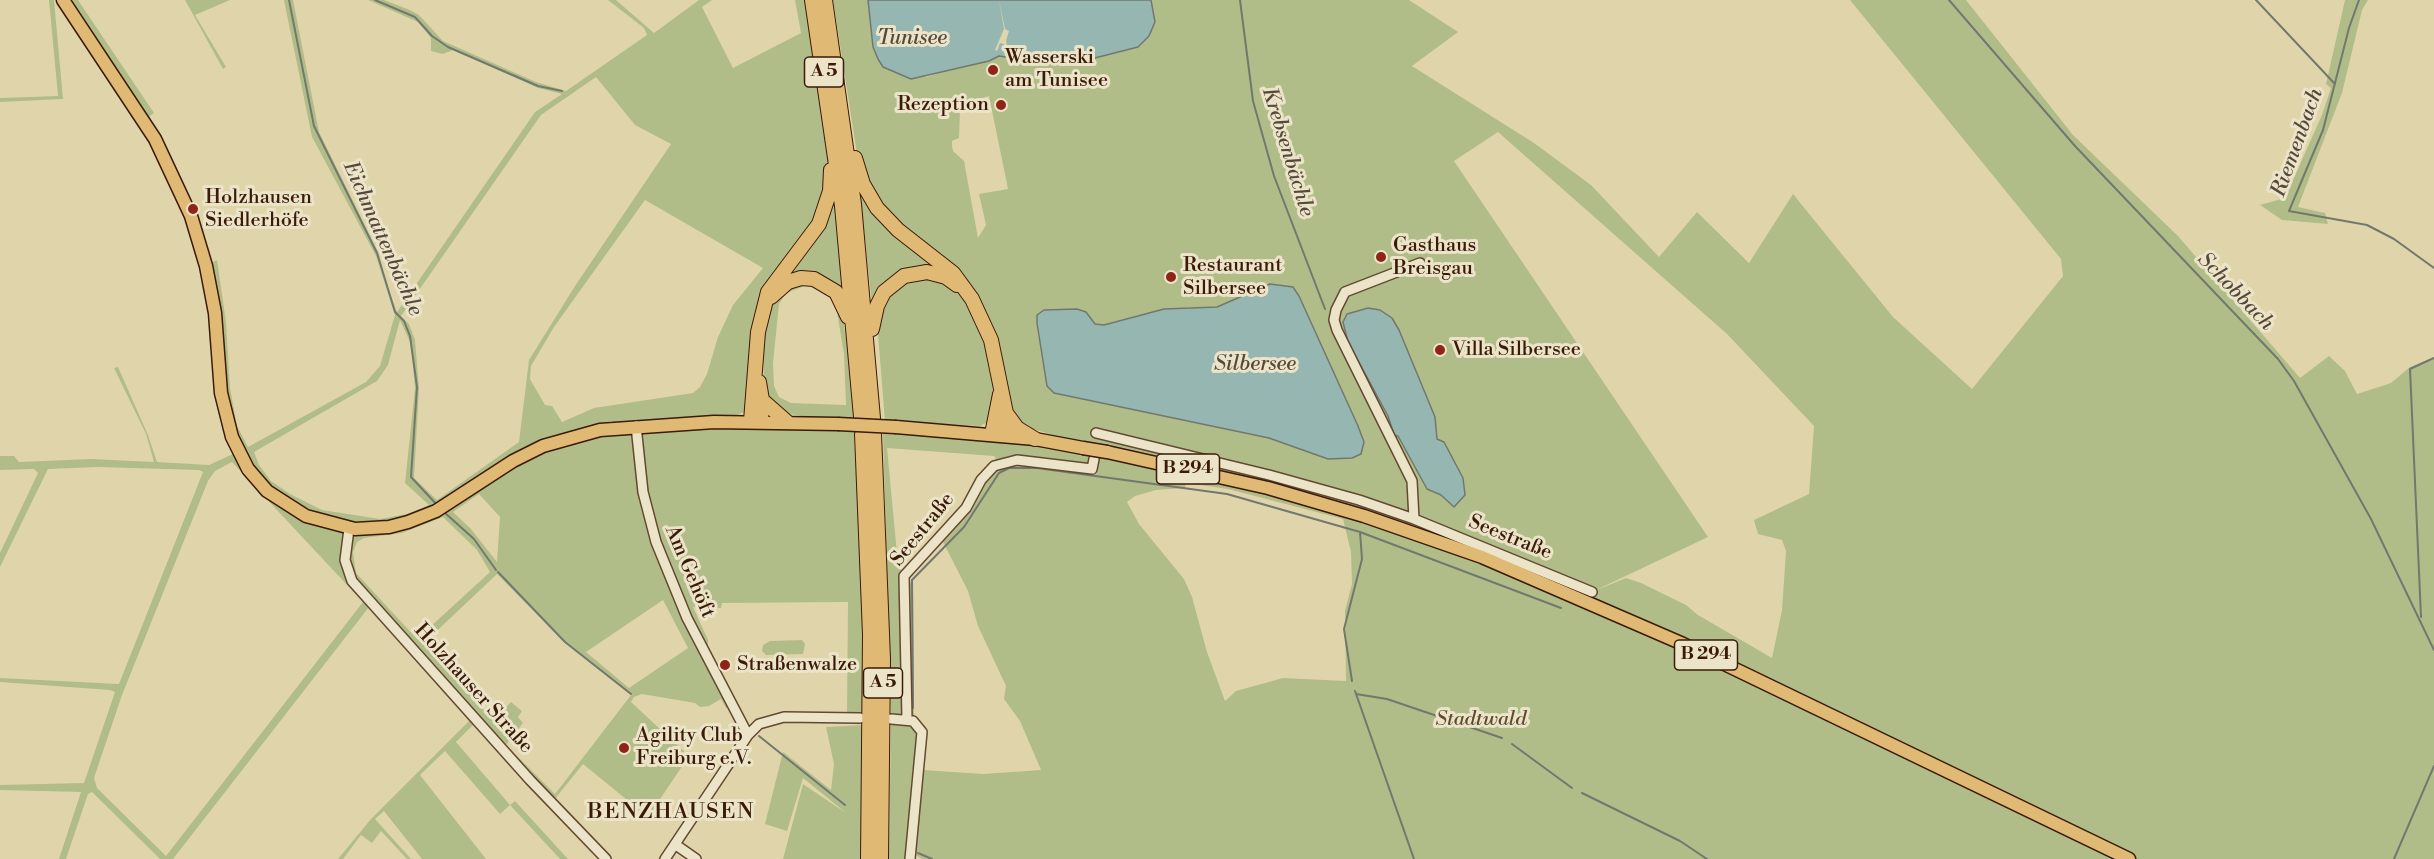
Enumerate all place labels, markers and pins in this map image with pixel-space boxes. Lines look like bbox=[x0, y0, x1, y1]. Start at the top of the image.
place label: Wasserski am Tunisee bbox=[1005, 46, 1108, 93]
marker: Wasserski am Tunisee bbox=[986, 63, 1000, 77]
place label: Rezeption bbox=[897, 93, 989, 117]
marker: Rezeption bbox=[994, 98, 1008, 112]
place label: Holzhausen Siedlerhöfe bbox=[205, 186, 312, 233]
marker: Holzhausen Siedlerhöfe bbox=[186, 202, 200, 216]
place label: Gasthaus Breisgau bbox=[1393, 234, 1476, 281]
marker: Gasthaus Breisgau bbox=[1374, 250, 1388, 264]
place label: Restaurant Silbersee bbox=[1183, 254, 1282, 301]
marker: Restaurant Silbersee bbox=[1164, 270, 1178, 284]
place label: Villa Silbersee bbox=[1452, 338, 1581, 362]
marker: Villa Silbersee bbox=[1433, 343, 1447, 357]
place label: Straßenwalze bbox=[737, 653, 857, 677]
marker: Straßenwalze bbox=[718, 658, 732, 672]
place label: Agility Club Freiburg e.V. bbox=[636, 724, 752, 771]
marker: Agility Club Freiburg e.V. bbox=[617, 741, 631, 755]

